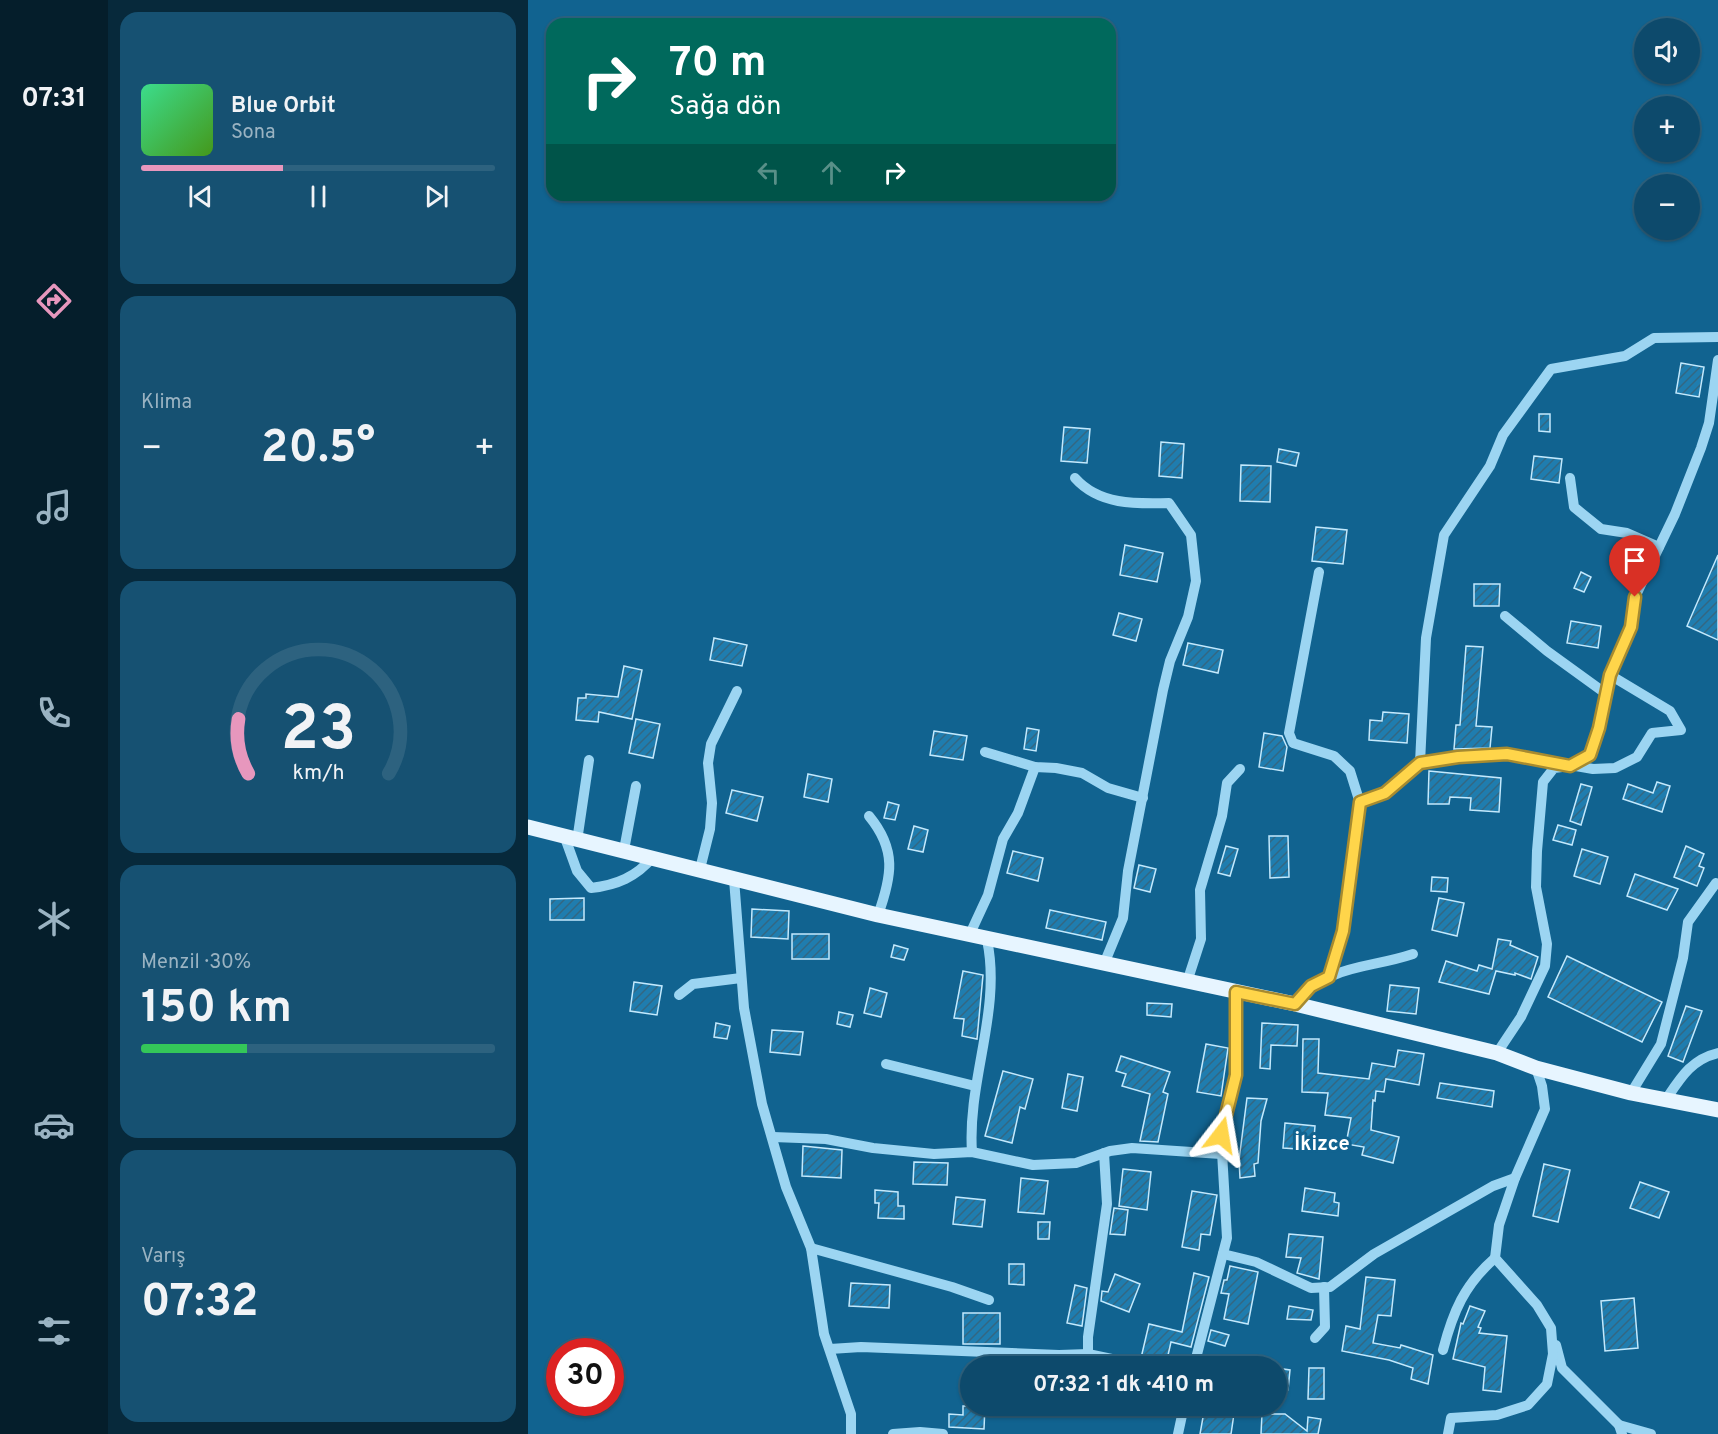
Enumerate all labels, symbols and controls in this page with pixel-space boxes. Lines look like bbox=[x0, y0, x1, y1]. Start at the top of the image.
map controls bbox=[1634, 18, 1700, 240]
button: sound bbox=[1634, 18, 1700, 84]
text: 70 m bbox=[669, 38, 767, 91]
icon: right bbox=[570, 42, 648, 120]
text: 07:31 bbox=[21, 82, 87, 116]
text: Sağa dön bbox=[669, 90, 781, 124]
text: Blue Orbit bbox=[231, 93, 336, 120]
button: + bbox=[1634, 96, 1700, 162]
text: Sona bbox=[231, 120, 276, 146]
icon: left bbox=[752, 156, 785, 189]
icon: ahead bbox=[815, 156, 848, 189]
icon: right bbox=[878, 156, 911, 189]
button: − bbox=[1634, 174, 1700, 240]
icon: previous bbox=[184, 180, 217, 213]
icon: pause bbox=[302, 180, 335, 213]
icon: next bbox=[420, 180, 453, 213]
icon: directions bbox=[33, 280, 75, 322]
text: Klima bbox=[141, 390, 192, 416]
text: 20.5° bbox=[261, 421, 375, 478]
text: − bbox=[141, 429, 162, 471]
text: + bbox=[474, 429, 495, 471]
icon: music bbox=[33, 486, 75, 528]
pin bbox=[1609, 535, 1660, 597]
icon: arrive bbox=[1618, 544, 1651, 577]
icon: phone bbox=[33, 692, 75, 734]
text: 23 bbox=[280, 693, 356, 772]
text: km/h bbox=[292, 760, 344, 787]
icon: climate bbox=[33, 898, 75, 940]
text: Menzil · 30% bbox=[141, 950, 251, 976]
text: 150 km bbox=[141, 981, 292, 1038]
position arrow bbox=[1189, 1103, 1253, 1167]
icon: car bbox=[33, 1104, 75, 1146]
district label: İkizce bbox=[1294, 1130, 1350, 1158]
text: Varış bbox=[141, 1244, 186, 1270]
text: 07:32 bbox=[141, 1275, 258, 1332]
icon: filters bbox=[33, 1310, 75, 1352]
speed limit sign: 30 bbox=[546, 1338, 624, 1416]
text: 07:32 · 1 dk · 410 m bbox=[1033, 1372, 1214, 1399]

